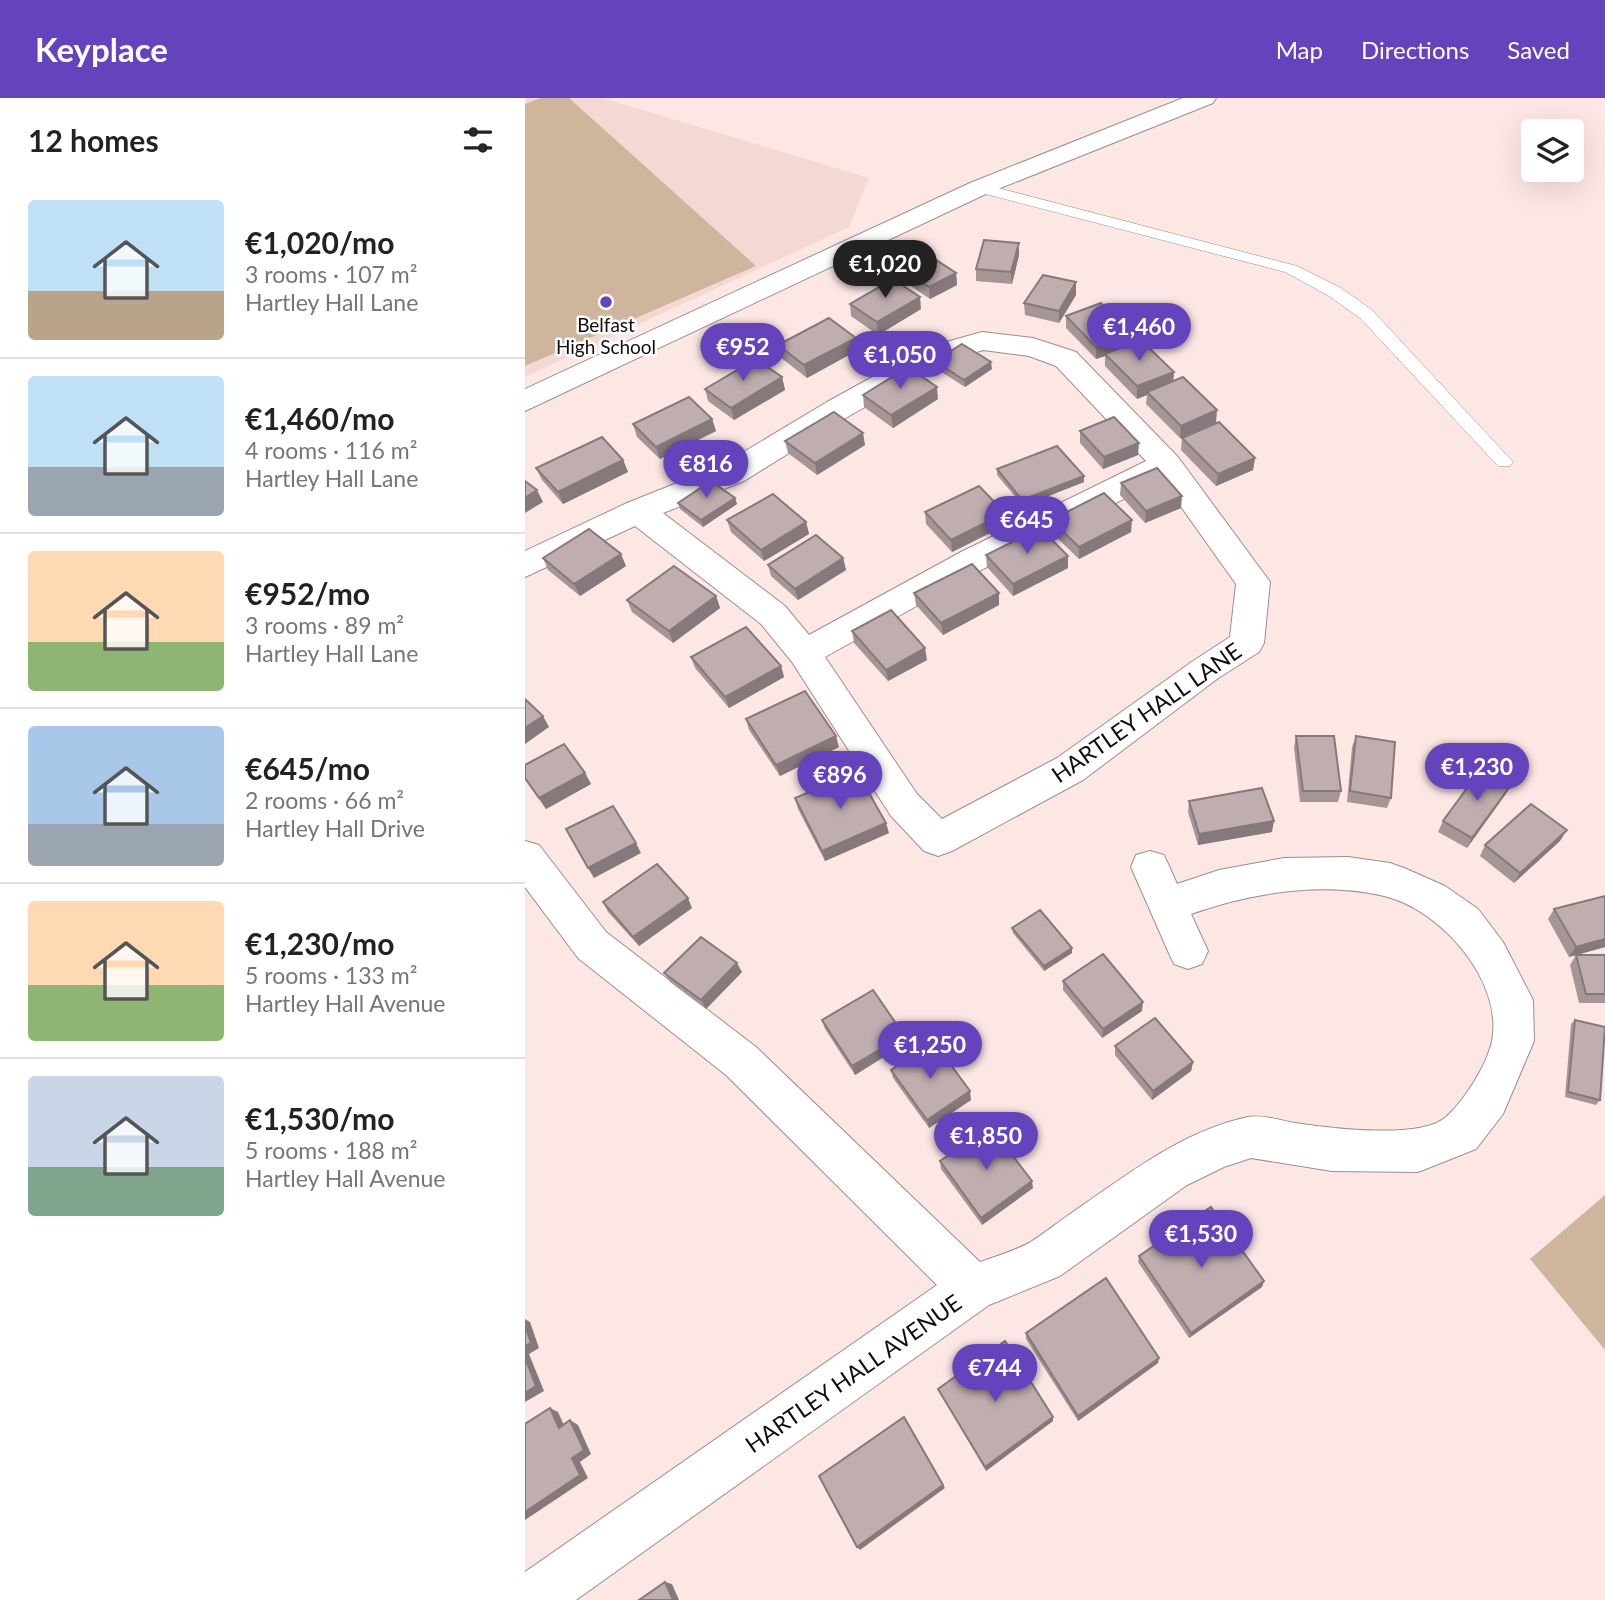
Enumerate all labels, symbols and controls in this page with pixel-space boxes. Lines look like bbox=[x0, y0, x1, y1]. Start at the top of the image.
text: Keyplace bbox=[35, 29, 168, 69]
text: Map bbox=[1276, 35, 1323, 64]
text: Directions bbox=[1361, 35, 1469, 64]
text: Saved bbox=[1507, 35, 1570, 64]
map controls bbox=[1521, 119, 1584, 182]
button: layers bbox=[1521, 119, 1584, 182]
icon: filters bbox=[459, 121, 497, 159]
text: 12 homes bbox=[28, 122, 159, 158]
text: €1,020/mo bbox=[245, 224, 394, 260]
icon: home bbox=[84, 228, 168, 312]
pin: €1,020 bbox=[828, 240, 942, 300]
text: €1,020 bbox=[849, 249, 921, 277]
text: 3 rooms · 107 m² bbox=[245, 260, 417, 288]
text: Hartley Hall Lane bbox=[245, 288, 418, 316]
marker: Belfast High School bbox=[598, 294, 614, 310]
pin: €1,460 bbox=[1082, 303, 1196, 363]
text: €1,460 bbox=[1103, 312, 1175, 340]
place label: Belfast High School bbox=[556, 313, 656, 358]
pin: €952 bbox=[702, 324, 784, 383]
pin: €1,050 bbox=[843, 331, 957, 391]
text: €952 bbox=[716, 332, 770, 360]
text: €1,050 bbox=[864, 340, 936, 368]
text: €1,460/mo bbox=[245, 400, 394, 436]
icon: home bbox=[84, 404, 168, 488]
text: 4 rooms · 116 m² bbox=[245, 436, 417, 464]
pin: €816 bbox=[665, 440, 747, 500]
text: €816 bbox=[679, 449, 733, 477]
text: Hartley Hall Lane bbox=[245, 464, 418, 492]
pin: €645 bbox=[986, 496, 1068, 556]
text: €645 bbox=[1000, 505, 1054, 533]
text: €952/mo bbox=[245, 575, 370, 611]
icon: home bbox=[84, 579, 168, 663]
text: 3 rooms · 89 m² bbox=[245, 611, 404, 639]
street label: HARTLEY HALL LANE bbox=[1046, 636, 1246, 788]
text: Hartley Hall Lane bbox=[245, 639, 418, 667]
pin: €1,230 bbox=[1420, 744, 1534, 803]
text: €645/mo bbox=[245, 750, 370, 786]
pin: €896 bbox=[799, 752, 881, 811]
text: €1,230 bbox=[1441, 752, 1513, 780]
icon: home bbox=[84, 754, 168, 838]
text: €896 bbox=[813, 760, 867, 788]
text: 2 rooms · 66 m² bbox=[245, 786, 404, 814]
text: Hartley Hall Drive bbox=[245, 814, 425, 842]
text: €1,230/mo bbox=[245, 925, 394, 961]
icon: home bbox=[84, 929, 168, 1013]
text: 5 rooms · 133 m² bbox=[245, 961, 417, 989]
text: Hartley Hall Avenue bbox=[245, 989, 445, 1017]
pin: €1,250 bbox=[873, 1021, 987, 1081]
text: €1,250 bbox=[894, 1030, 966, 1058]
text: €1,530/mo bbox=[245, 1100, 394, 1136]
icon: home bbox=[84, 1104, 168, 1188]
pin: €1,850 bbox=[929, 1112, 1043, 1172]
text: €1,850 bbox=[950, 1121, 1022, 1149]
text: 5 rooms · 188 m² bbox=[245, 1136, 417, 1164]
text: Hartley Hall Avenue bbox=[245, 1164, 445, 1192]
pin: €1,530 bbox=[1144, 1210, 1258, 1270]
text: €1,530 bbox=[1165, 1219, 1237, 1247]
street label: HARTLEY HALL AVENUE bbox=[740, 1288, 966, 1458]
pin: €744 bbox=[954, 1344, 1036, 1404]
text: €744 bbox=[968, 1353, 1022, 1381]

